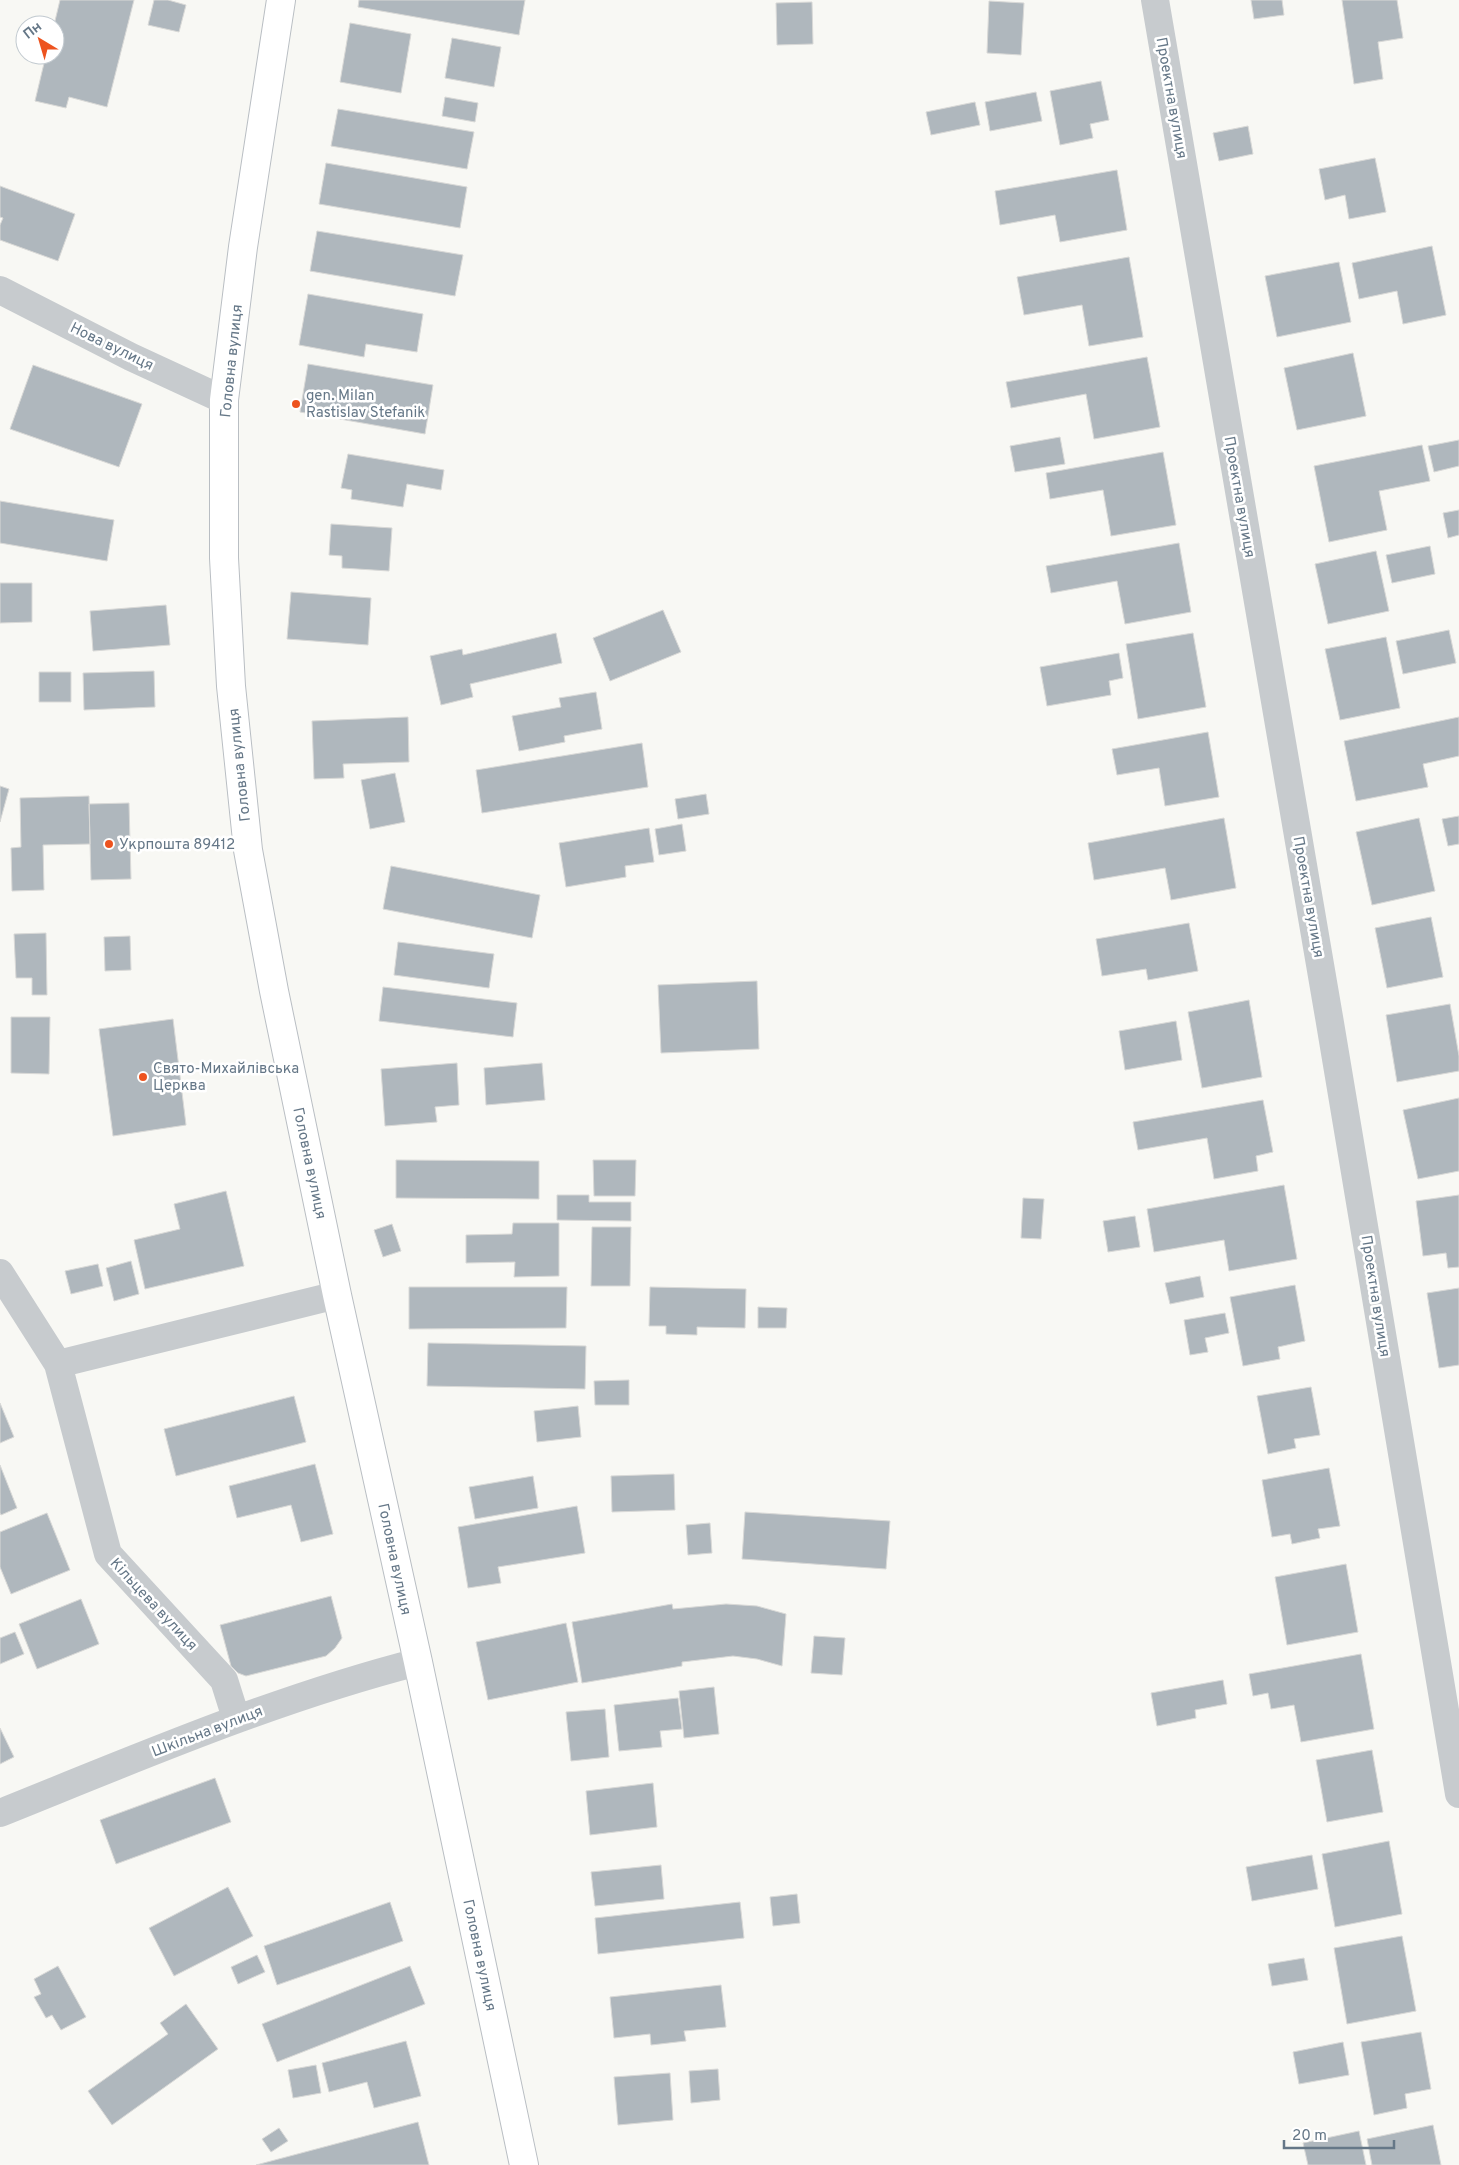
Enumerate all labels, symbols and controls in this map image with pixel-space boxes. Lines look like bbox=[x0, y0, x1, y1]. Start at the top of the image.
north arrow bbox=[15, 15, 65, 65]
text: Пн bbox=[20, 18, 46, 43]
street label: Проектна вулиця bbox=[1150, 36, 1191, 160]
street label: Головна вулиця bbox=[217, 304, 248, 419]
street label: Нова вулиця bbox=[67, 319, 156, 376]
place label: gen. Milan Rastislav Stefanik bbox=[306, 387, 425, 423]
marker: gen. Milan Rastislav Stefanik bbox=[290, 398, 302, 410]
street label: Проектна вулиця bbox=[1218, 435, 1259, 559]
street label: Головна вулиця bbox=[225, 707, 256, 822]
street label: Проектна вулиця bbox=[1287, 835, 1328, 959]
place label: Укрпошта 89412 bbox=[119, 836, 235, 855]
marker: Укрпошта 89412 bbox=[103, 838, 115, 850]
place label: Свято-Михайлівська Церква bbox=[153, 1060, 299, 1096]
marker: Свято-Михайлівська Церква bbox=[137, 1071, 149, 1083]
street label: Головна вулиця bbox=[287, 1106, 330, 1221]
street label: Проектна вулиця bbox=[1356, 1234, 1394, 1358]
street label: Головна вулиця bbox=[372, 1502, 415, 1617]
street label: Кільцева вулиця bbox=[105, 1555, 201, 1655]
street label: Шкільна вулиця bbox=[149, 1703, 266, 1762]
street label: Головна вулиця bbox=[457, 1898, 500, 2013]
scale bar bbox=[1284, 2118, 1394, 2150]
text: 20 m bbox=[1292, 2127, 1327, 2146]

